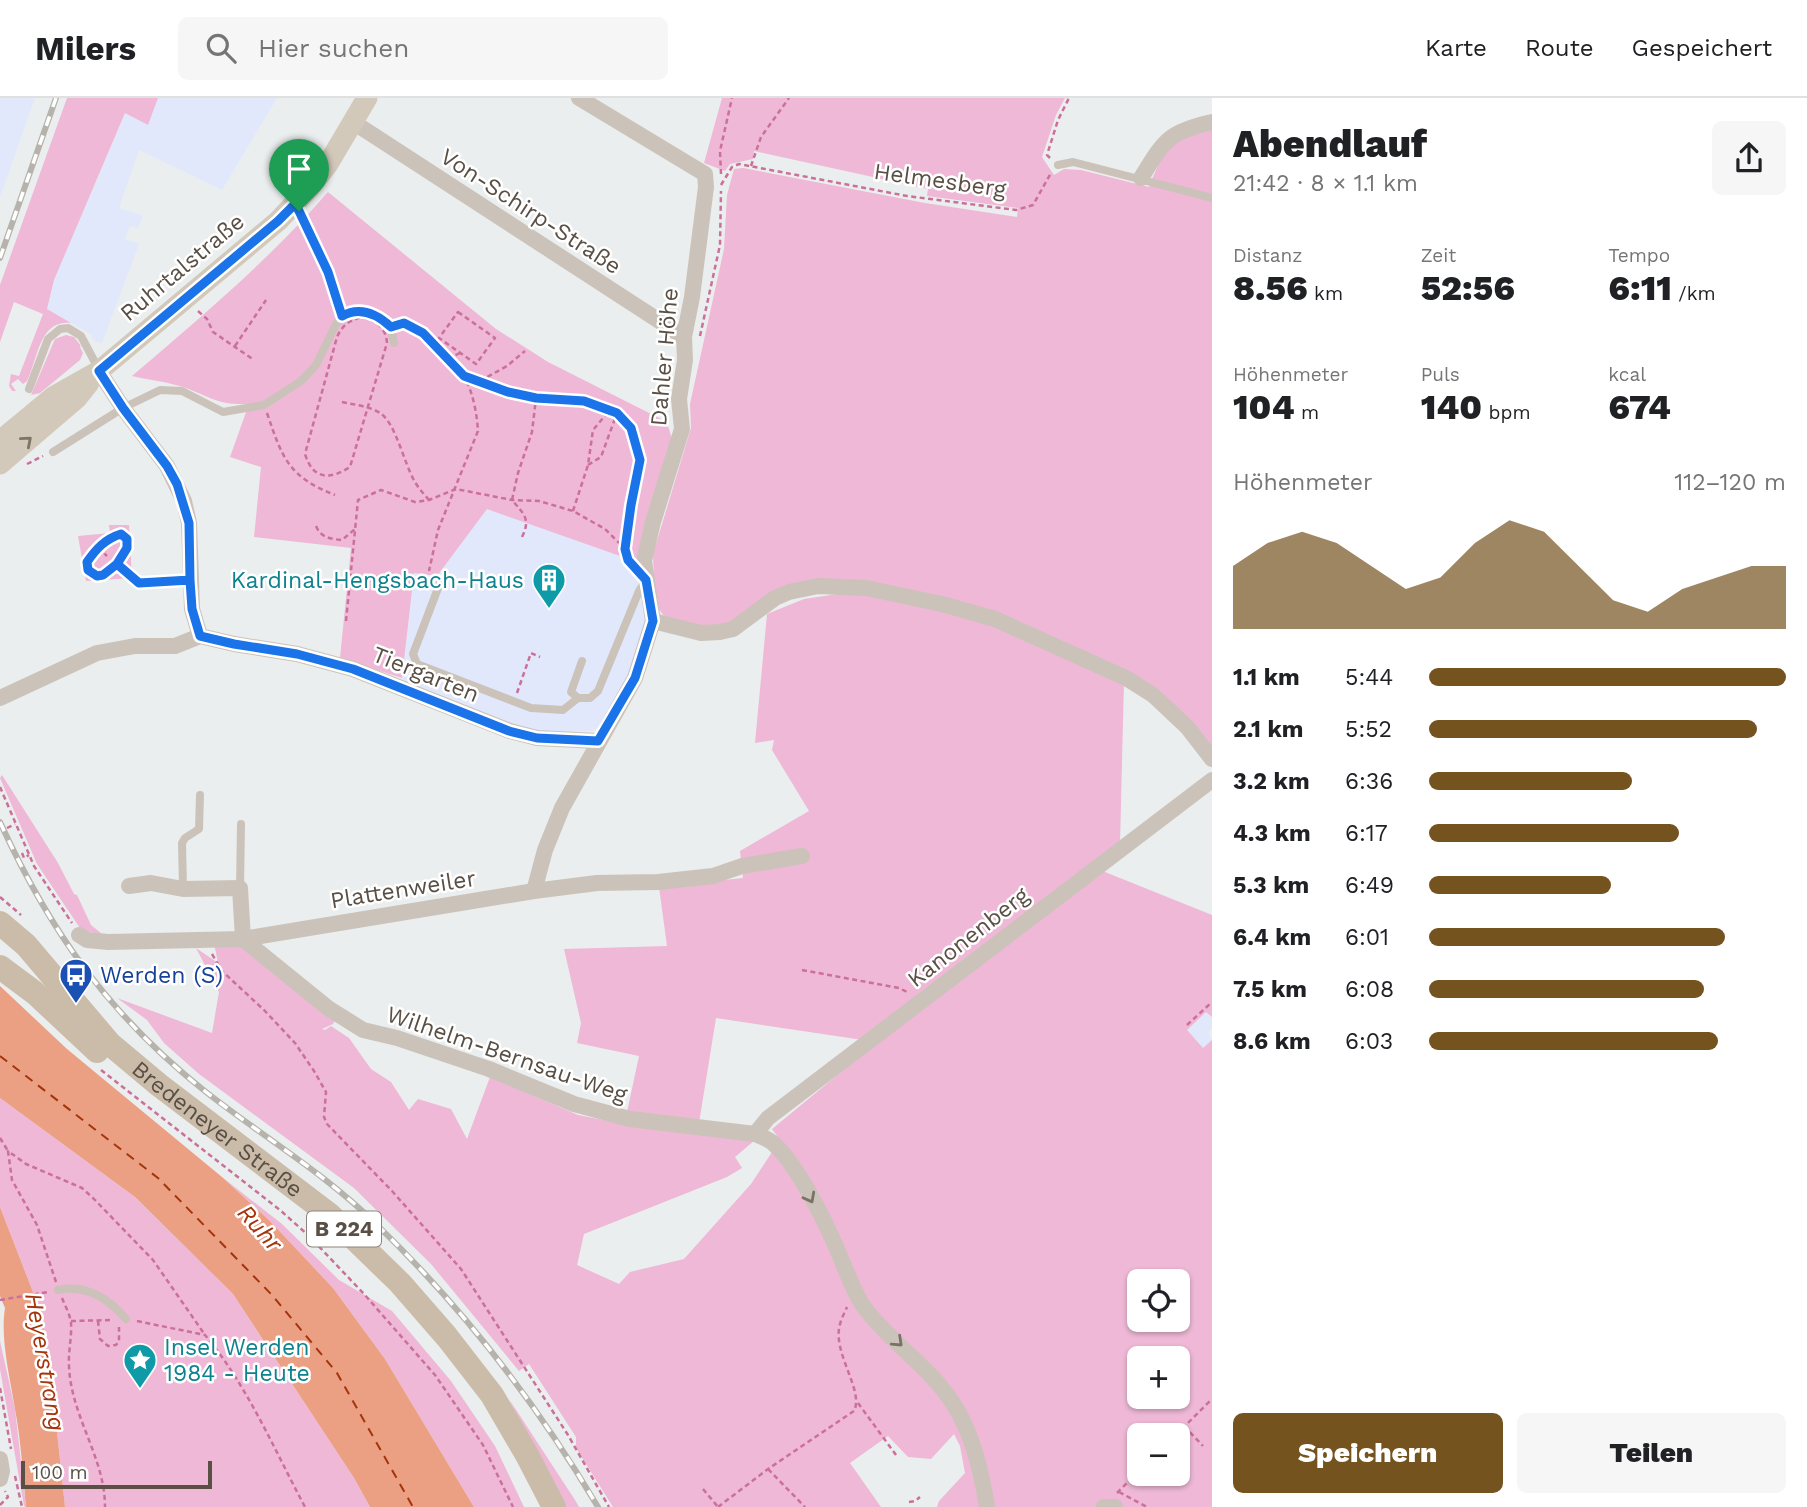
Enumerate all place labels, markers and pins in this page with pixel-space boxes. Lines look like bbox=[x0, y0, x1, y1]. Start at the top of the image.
pin bbox=[269, 139, 329, 211]
building icon: Kardinal-Hengsbach-Haus bbox=[530, 561, 568, 610]
place label: Kardinal-Hengsbach-Haus bbox=[231, 567, 524, 594]
bus stop icon: Werden (S) bbox=[57, 956, 95, 1005]
place label: Werden (S) bbox=[100, 962, 223, 989]
place label: Insel Werden 1984 - Heute bbox=[164, 1334, 310, 1387]
place icon: Insel Werden 1984 - Heute bbox=[121, 1341, 159, 1390]

